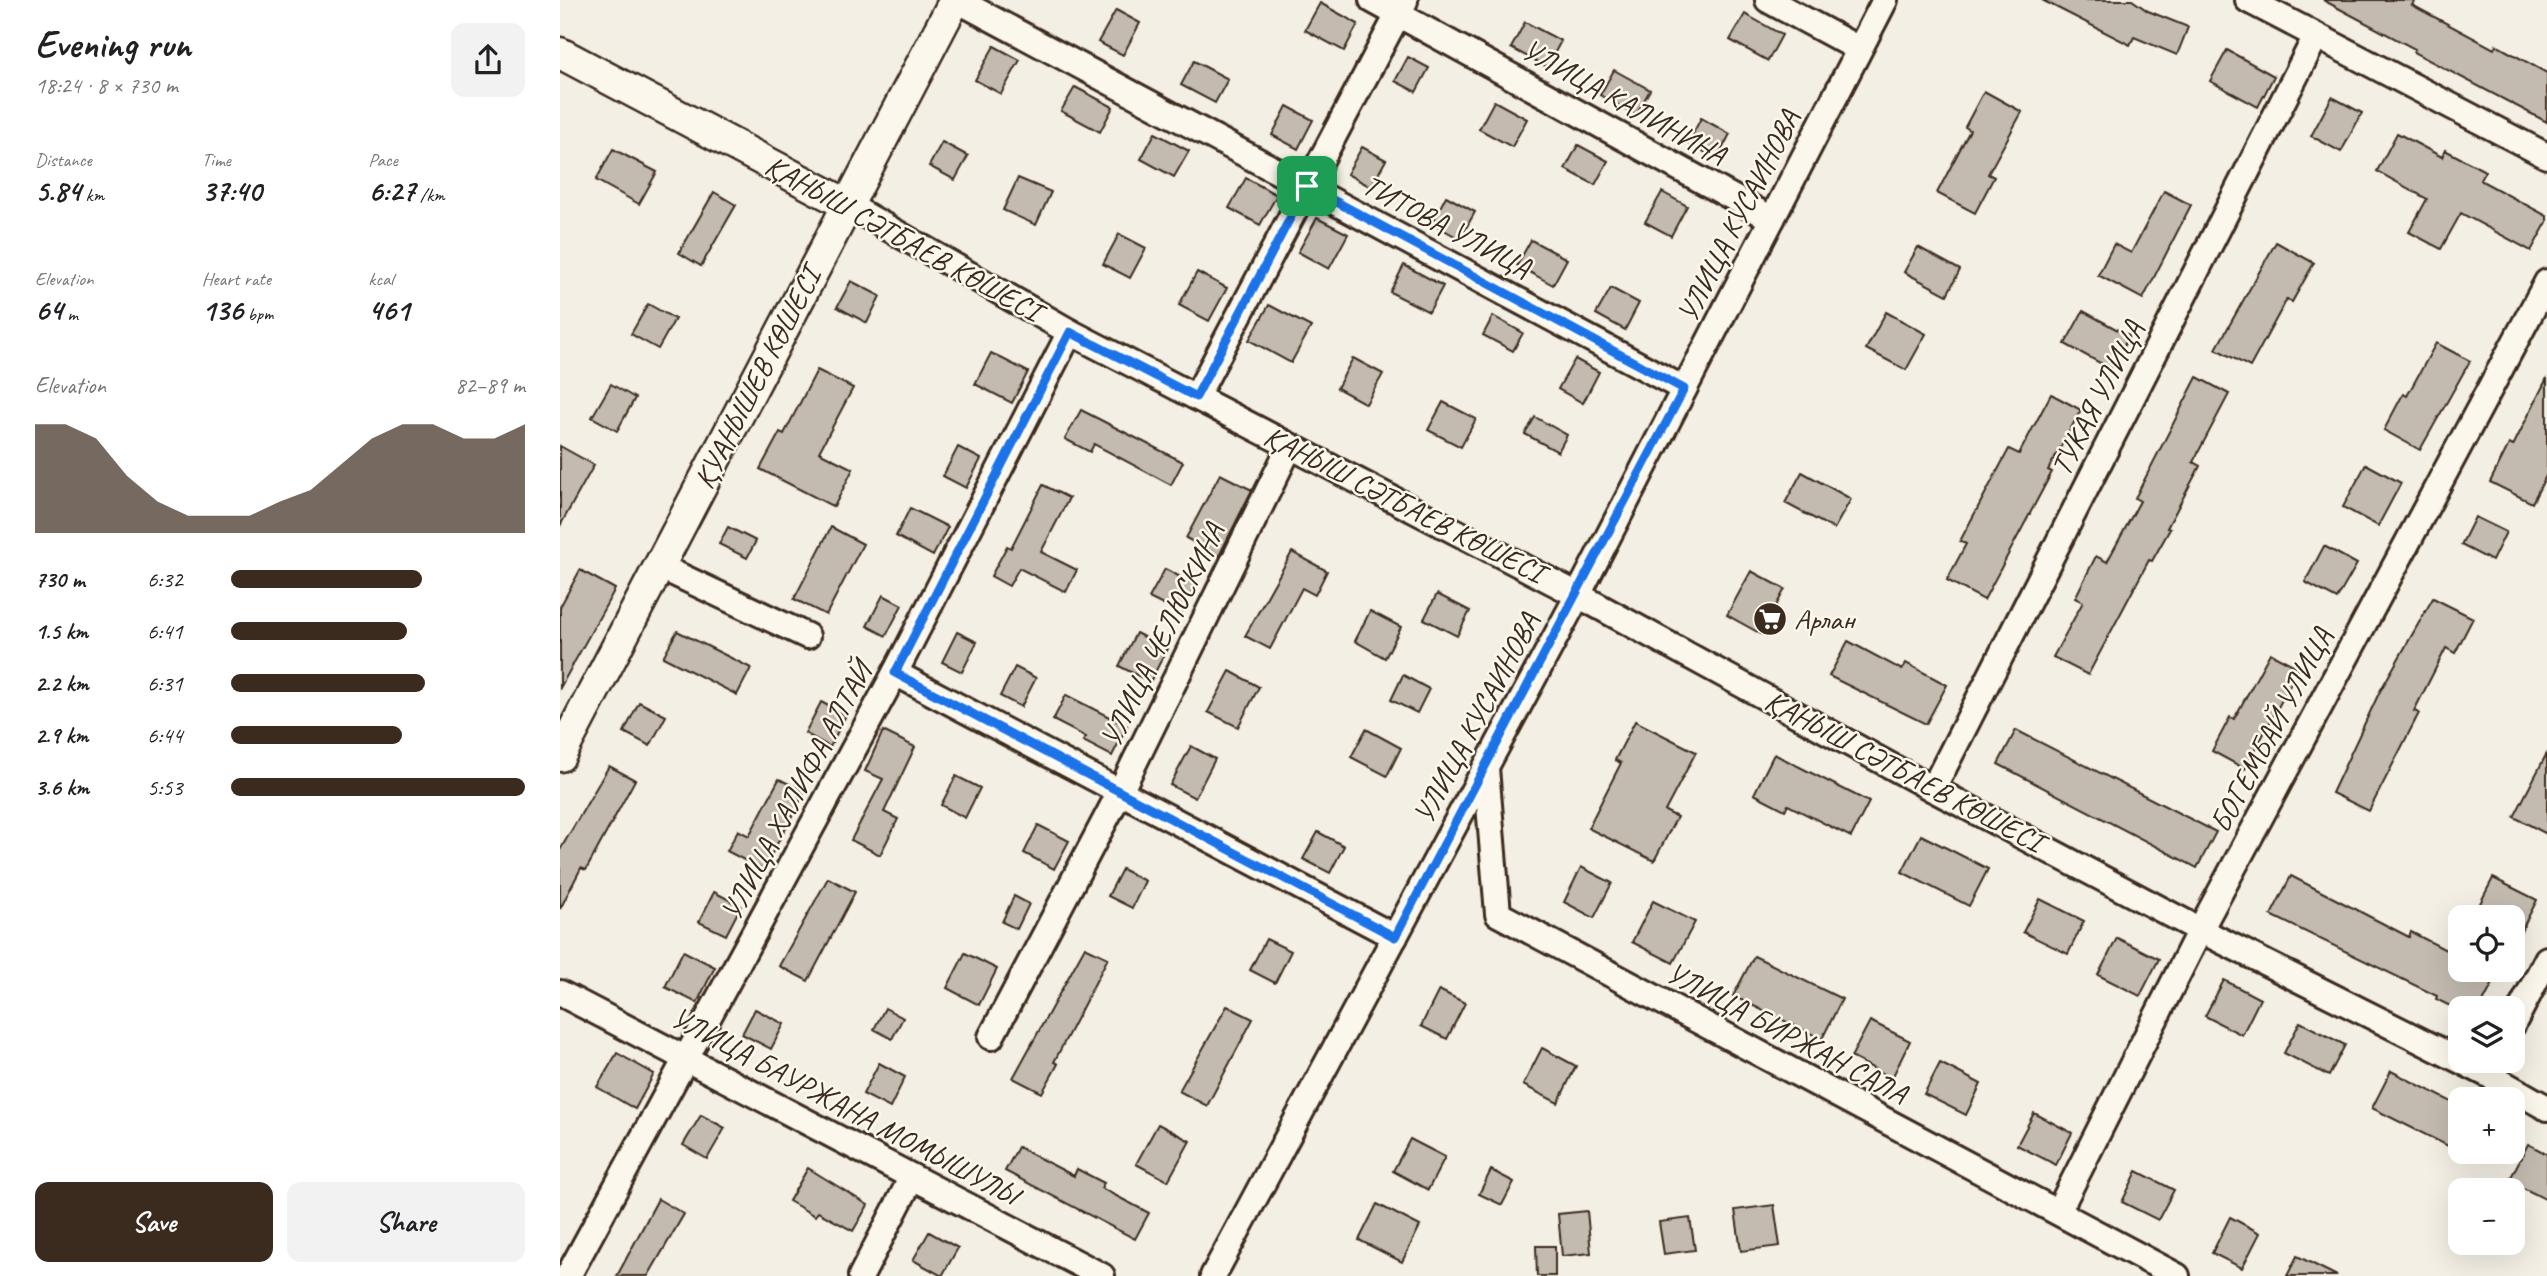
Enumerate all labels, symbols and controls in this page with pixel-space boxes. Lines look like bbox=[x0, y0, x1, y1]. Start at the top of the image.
text: Evening run bbox=[35, 21, 191, 68]
button: share bbox=[451, 23, 525, 97]
street label: УЛИЦА КАЛИНИНА bbox=[1515, 30, 1734, 175]
text: 18:24 · 8 × 730 m bbox=[35, 71, 178, 100]
street label: УЛИЦА КУСАИНОВА bbox=[1668, 103, 1808, 328]
street label: ҚАНЫШ СӘТБАЕВ КӨШЕСІ bbox=[759, 146, 1054, 333]
text: Distance bbox=[35, 148, 92, 172]
text: Time bbox=[202, 148, 231, 172]
text: Pace bbox=[368, 148, 398, 172]
pin bbox=[1277, 156, 1337, 216]
street label: ТИТОВА УЛИЦА bbox=[1356, 166, 1539, 287]
icon: arrive bbox=[1288, 167, 1326, 205]
text: 5.84 bbox=[35, 172, 81, 210]
text: 37:40 bbox=[202, 172, 261, 210]
text: 6:27 bbox=[368, 172, 415, 210]
text: km bbox=[81, 183, 104, 207]
text: /km bbox=[415, 183, 445, 207]
street label: ҚУАНЫШЕВ КӨШЕСІ bbox=[685, 255, 832, 495]
text: Elevation bbox=[35, 267, 93, 291]
text: Heart rate bbox=[202, 267, 271, 291]
text: kcal bbox=[368, 267, 393, 291]
text: 64 bbox=[35, 291, 63, 329]
text: 136 bbox=[202, 291, 243, 329]
text: 461 bbox=[368, 291, 409, 329]
text: m bbox=[63, 302, 78, 326]
text: bpm bbox=[243, 302, 273, 326]
street label: ТУКАЯ УЛИЦА bbox=[2042, 313, 2153, 482]
text: Elevation bbox=[35, 371, 106, 400]
text: 82–89 m bbox=[455, 371, 525, 400]
street label: ҚАНЫШ СӘТБАЕВ КӨШЕСІ bbox=[1258, 417, 1557, 594]
street label: УЛИЦА ЧЕЛЮСКИНА bbox=[1091, 515, 1233, 753]
text: 730 m bbox=[35, 565, 85, 594]
text: 6:32 bbox=[147, 565, 183, 594]
supermarket icon: Арлан bbox=[1751, 600, 1789, 638]
place label: Арлан bbox=[1794, 600, 1857, 638]
street label: УЛИЦА КУСАИНОВА bbox=[1405, 605, 1548, 830]
text: 1.5 km bbox=[35, 617, 88, 646]
text: 6:41 bbox=[147, 617, 183, 646]
street label: БОГЕМБАЙ УЛИЦА bbox=[2201, 620, 2341, 839]
street label: УЛИЦА ХАЛИФА АЛТАЙ bbox=[712, 651, 883, 927]
text: 2.2 km bbox=[35, 669, 89, 698]
text: 6:31 bbox=[147, 669, 183, 698]
street label: ҚАНЫШ СӘТБАЕВ КӨШЕСІ bbox=[1759, 682, 2056, 864]
text: 2.9 km bbox=[35, 721, 88, 750]
text: 6:44 bbox=[147, 721, 183, 750]
text: 3.6 km bbox=[35, 773, 89, 802]
text: 5:53 bbox=[147, 773, 183, 802]
map controls bbox=[2448, 905, 2525, 1255]
button: locate bbox=[2448, 905, 2525, 982]
street label: УЛИЦА БИРЖАН САЛА bbox=[1660, 953, 1916, 1113]
button: layers bbox=[2448, 996, 2525, 1073]
street label: УЛИЦА БАУРЖАНА МОМЫШУЛЫ bbox=[665, 998, 1030, 1216]
button: + bbox=[2448, 1087, 2525, 1164]
button: − bbox=[2448, 1178, 2525, 1255]
button: Save bbox=[35, 1182, 273, 1262]
button: Share bbox=[287, 1182, 525, 1262]

